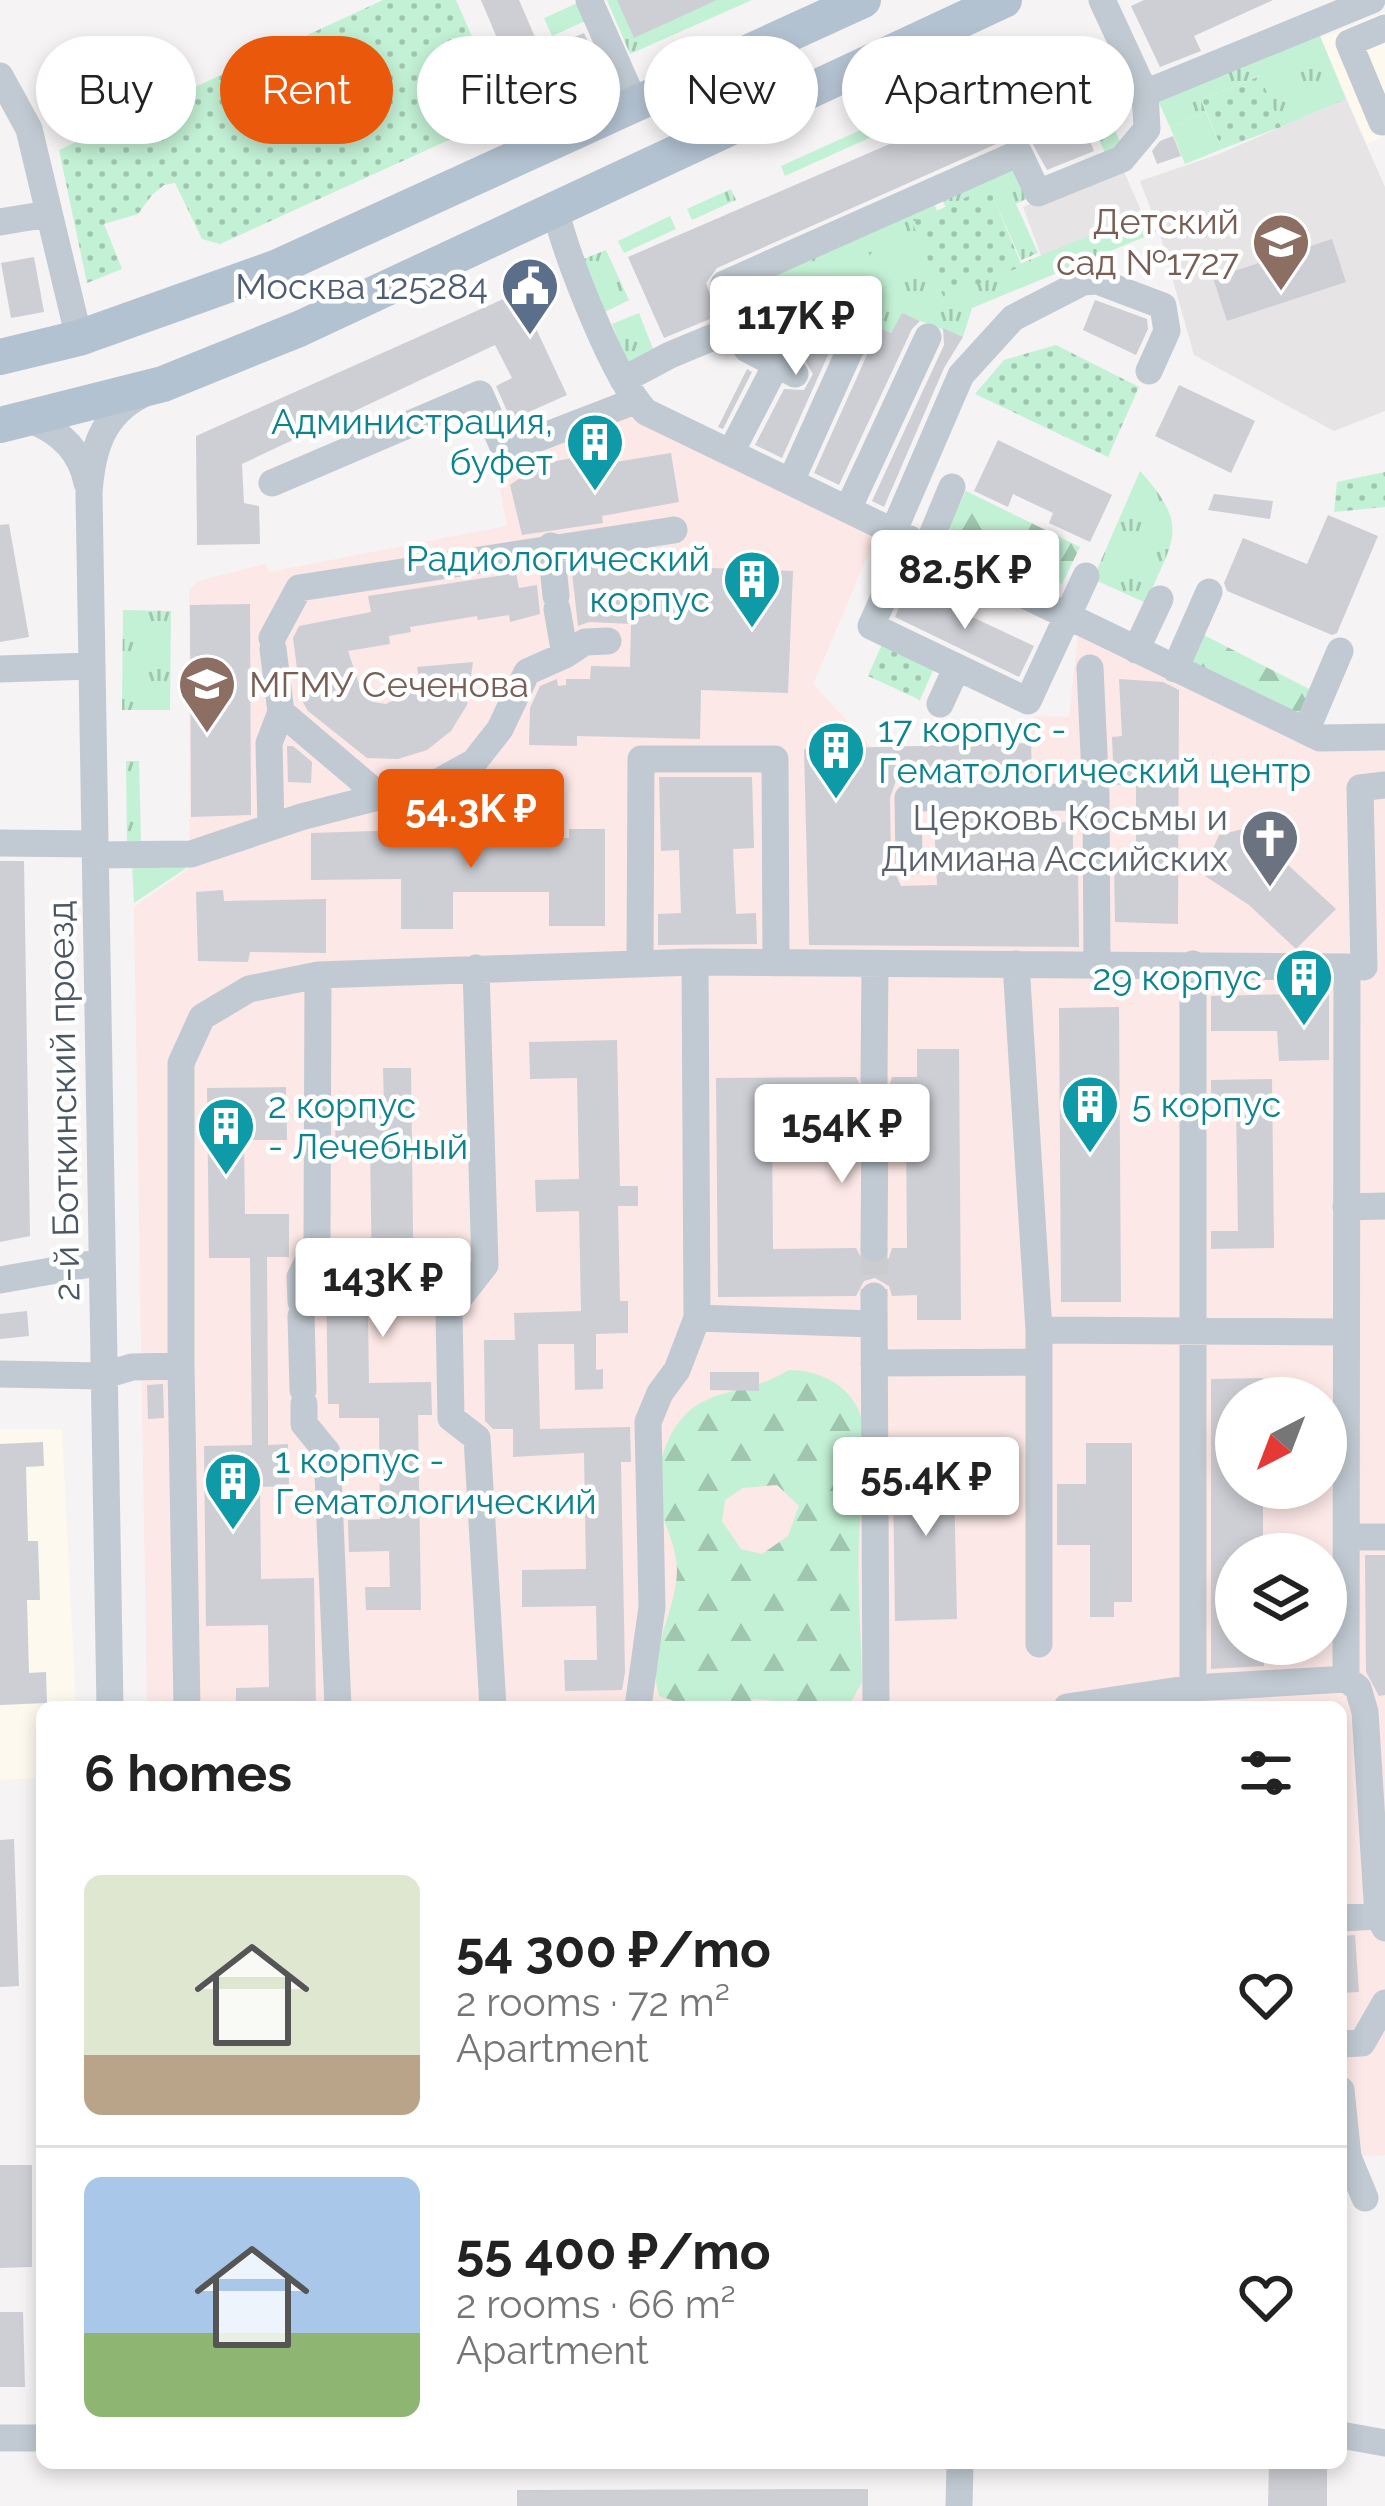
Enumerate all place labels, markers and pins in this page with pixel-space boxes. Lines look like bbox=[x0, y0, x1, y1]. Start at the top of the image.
place label: Детский сад №1727 bbox=[1056, 200, 1239, 283]
school or university icon: Детский сад №1727 bbox=[1250, 211, 1312, 293]
public building icon: Москва 125284 bbox=[499, 255, 561, 337]
place label: Москва 125284 bbox=[235, 265, 488, 307]
pin: 117K ₽ bbox=[698, 276, 894, 378]
place label: Администрация, буфет bbox=[271, 400, 553, 483]
building icon: Администрация, буфет bbox=[564, 411, 626, 493]
pin: 82.5K ₽ bbox=[854, 530, 1076, 632]
place label: Радиологический корпус bbox=[406, 537, 710, 620]
building icon: Радиологический корпус bbox=[721, 548, 783, 630]
school or university icon: МГМУ Сеченова bbox=[176, 653, 238, 735]
place label: МГМУ Сеченова bbox=[249, 663, 529, 705]
place label: 17 корпус - Гематологический центр bbox=[878, 708, 1311, 791]
building icon: 17 корпус - Гематологический центр bbox=[805, 719, 867, 801]
pin: 54.3K ₽ bbox=[360, 769, 582, 871]
place label: Церковь Косьмы и Димиана Ассийских bbox=[881, 796, 1228, 879]
church icon: Церковь Косьмы и Димиана Ассийских bbox=[1239, 807, 1301, 889]
building icon: 29 корпус bbox=[1273, 946, 1335, 1028]
place label: 29 корпус bbox=[1093, 956, 1262, 998]
building icon: 5 корпус bbox=[1059, 1073, 1121, 1155]
place label: 5 корпус bbox=[1132, 1083, 1281, 1125]
place label: 2 корпус - Лечебный bbox=[268, 1084, 468, 1167]
pin: 154K ₽ bbox=[744, 1084, 940, 1186]
building icon: 2 корпус - Лечебный bbox=[195, 1095, 257, 1177]
pin: 143K ₽ bbox=[285, 1238, 481, 1340]
pin: 55.4K ₽ bbox=[815, 1437, 1037, 1539]
place label: 1 корпус - Гематологический bbox=[275, 1439, 597, 1522]
building icon: 1 корпус - Гематологический bbox=[202, 1450, 264, 1532]

